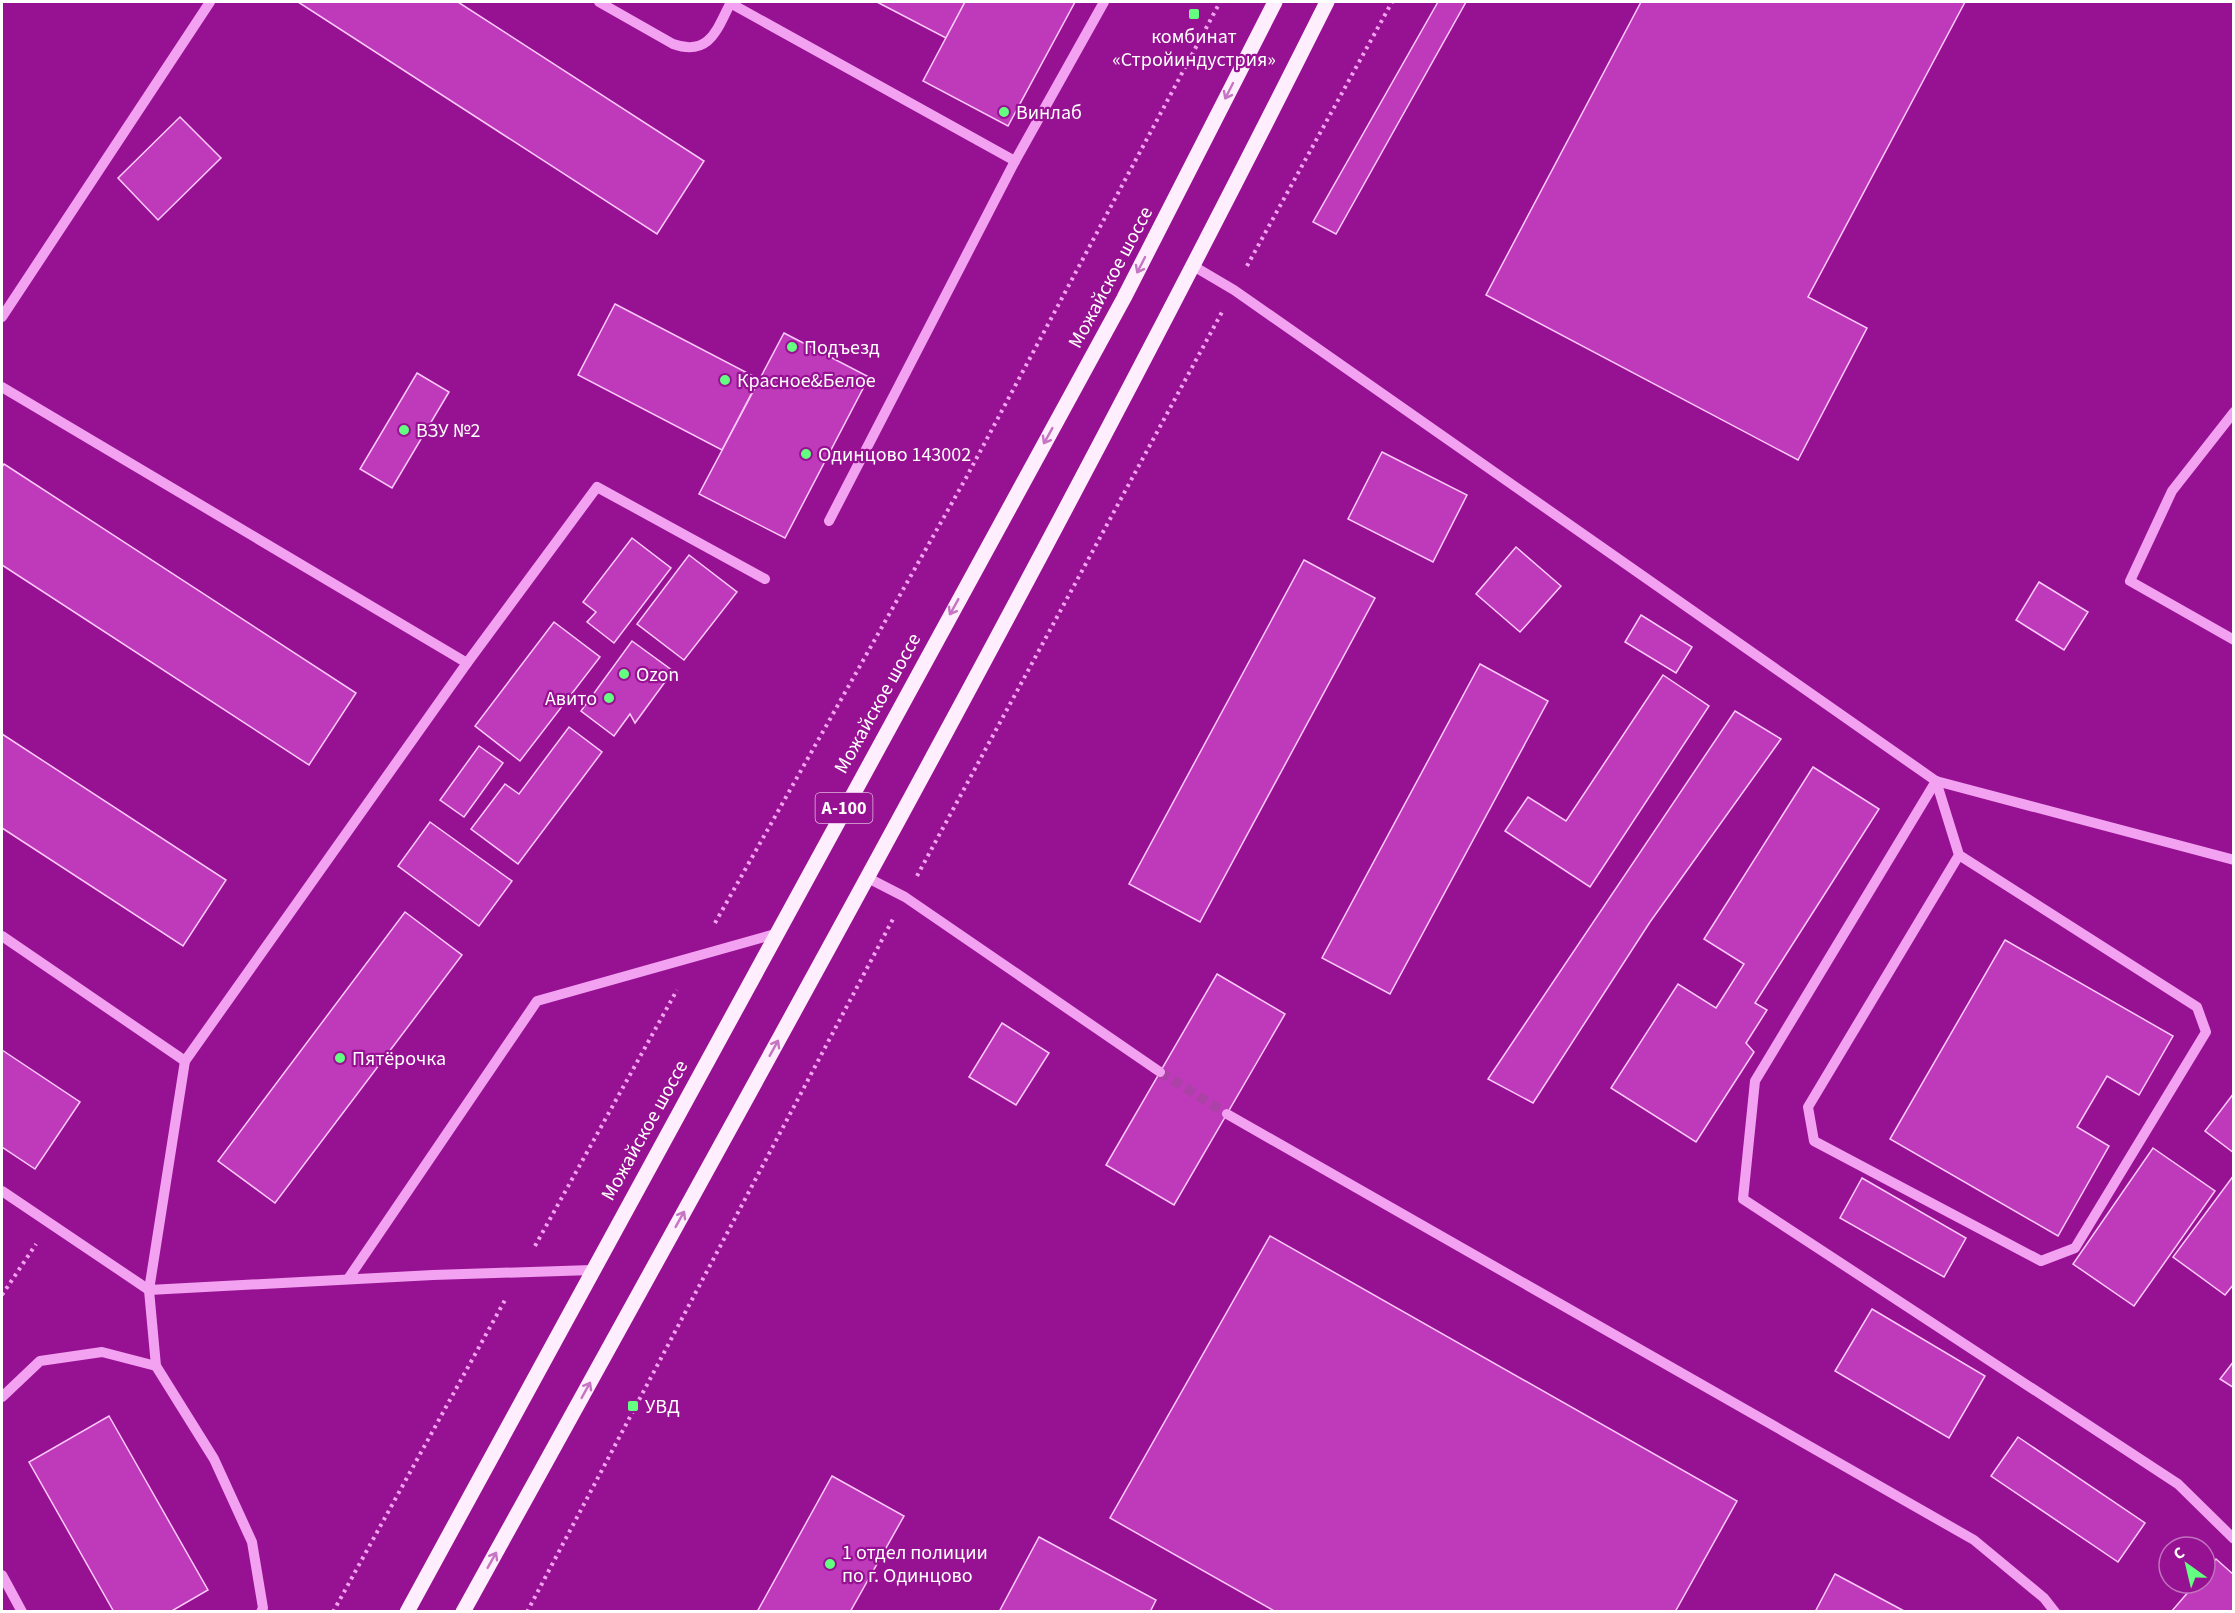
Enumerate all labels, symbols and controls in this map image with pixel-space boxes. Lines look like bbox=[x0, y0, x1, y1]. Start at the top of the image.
marker: комбинат «Стройиндустрия» bbox=[1187, 7, 1201, 21]
place label: комбинат «Стройиндустрия» bbox=[1112, 23, 1276, 74]
one-way arrow bbox=[1223, 82, 1235, 100]
place label: Винлаб bbox=[1016, 99, 1082, 127]
marker: Винлаб bbox=[997, 105, 1011, 119]
street label: Можайское шоссе bbox=[1062, 202, 1160, 353]
one-way arrow bbox=[1135, 255, 1146, 273]
place label: Подъезд bbox=[804, 334, 880, 362]
marker: Подъезд bbox=[785, 340, 799, 354]
place label: Красное&Белое bbox=[737, 367, 876, 395]
marker: Красное&Белое bbox=[718, 373, 732, 387]
place label: ВЗУ №2 bbox=[416, 417, 480, 445]
marker: ВЗУ №2 bbox=[397, 423, 411, 437]
one-way arrow bbox=[1042, 427, 1054, 444]
place label: Одинцово 143002 bbox=[818, 441, 971, 469]
marker: Одинцово 143002 bbox=[799, 447, 813, 461]
one-way arrow bbox=[948, 598, 960, 615]
street label: Можайское шоссе bbox=[828, 628, 928, 779]
place label: Ozon bbox=[636, 661, 679, 689]
marker: Ozon bbox=[617, 667, 631, 681]
place label: Авито bbox=[545, 685, 597, 713]
marker: Авито bbox=[602, 691, 616, 705]
road number: А-100 bbox=[816, 793, 872, 823]
one-way arrow bbox=[768, 1040, 780, 1057]
place label: Пятёрочка bbox=[352, 1045, 446, 1073]
marker: Пятёрочка bbox=[333, 1051, 347, 1065]
street label: Можайское шоссе bbox=[595, 1055, 695, 1206]
one-way arrow bbox=[674, 1211, 686, 1228]
one-way arrow bbox=[581, 1381, 592, 1399]
place label: УВД bbox=[645, 1393, 680, 1421]
marker: УВД bbox=[626, 1399, 640, 1413]
north arrow bbox=[2157, 1535, 2217, 1595]
place label: 1 отдел полиции по г. Одинцово bbox=[842, 1539, 988, 1590]
text: С bbox=[2169, 1542, 2189, 1565]
one-way arrow bbox=[486, 1552, 498, 1569]
marker: 1 отдел полиции по г. Одинцово bbox=[823, 1557, 837, 1571]

